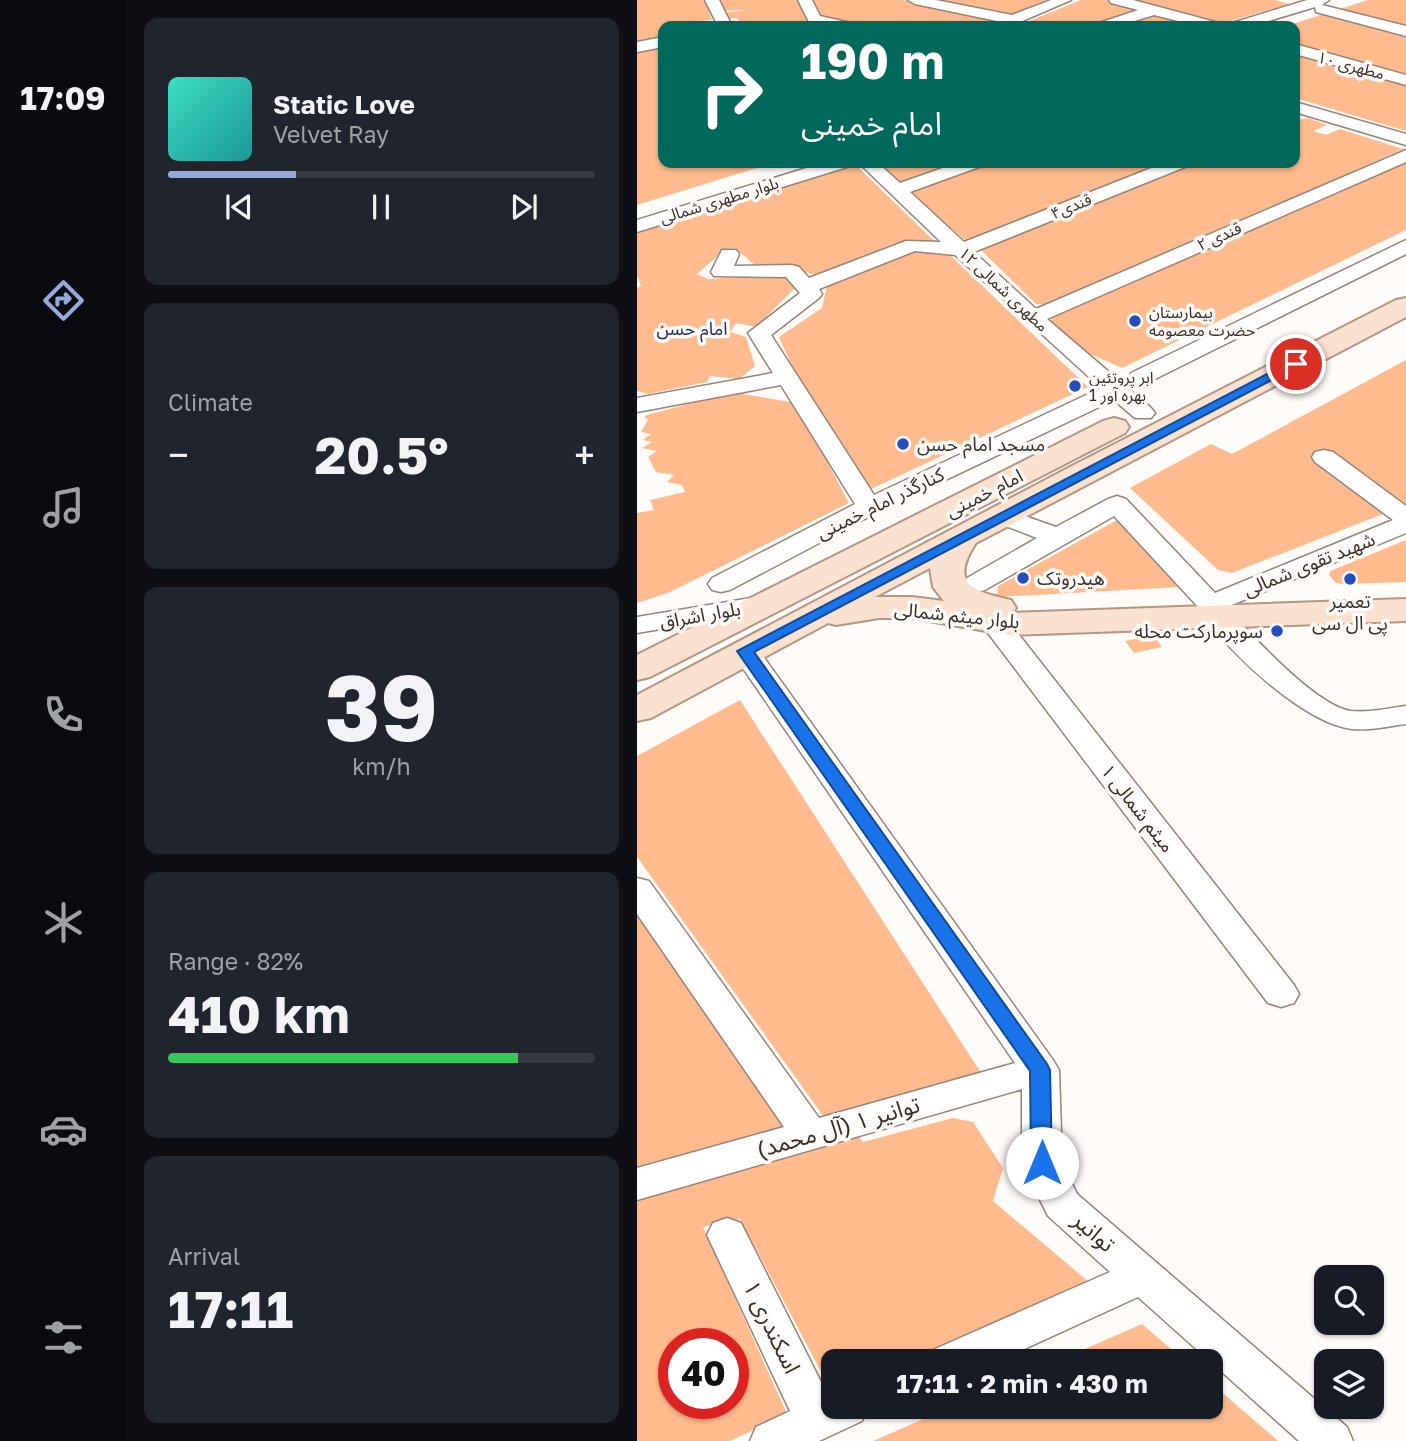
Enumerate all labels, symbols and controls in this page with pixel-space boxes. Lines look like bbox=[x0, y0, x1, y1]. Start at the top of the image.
text: 190 m bbox=[801, 31, 944, 90]
street label: مطهری ۱۰ bbox=[1315, 46, 1387, 84]
icon: right bbox=[686, 49, 777, 140]
text: 17:09 bbox=[20, 79, 106, 117]
text: Static Love bbox=[273, 89, 415, 120]
text: امام خمینی bbox=[801, 104, 942, 142]
text: Velvet Ray bbox=[273, 120, 389, 148]
street label: بلوار مطهری شمالی bbox=[657, 172, 781, 228]
icon: previous bbox=[220, 188, 258, 226]
icon: pause bbox=[362, 188, 400, 226]
icon: next bbox=[505, 188, 543, 226]
street label: قندی۴ bbox=[1048, 189, 1094, 223]
street label: قندی ۲ bbox=[1194, 217, 1244, 255]
street label: مطهری شمالی ۱۲ bbox=[955, 242, 1053, 336]
icon: directions bbox=[39, 276, 88, 325]
place label: بیمارستان حضرت معصومه bbox=[1149, 302, 1255, 340]
marker: بیمارستان حضرت معصومه bbox=[1127, 313, 1143, 329]
district label: امام حسن bbox=[656, 317, 728, 343]
pin bbox=[1266, 334, 1326, 394]
icon: arrive bbox=[1277, 345, 1315, 383]
place label: ابر پروتئین بهره آور 1 bbox=[1089, 367, 1154, 405]
marker: ابر پروتئین بهره آور 1 bbox=[1067, 378, 1083, 394]
text: Climate bbox=[168, 388, 253, 416]
text: 20.5° bbox=[314, 423, 449, 485]
text: − bbox=[168, 432, 189, 477]
text: + bbox=[574, 432, 595, 477]
place label: مسجد امام حسن bbox=[917, 432, 1045, 459]
marker: مسجد امام حسن bbox=[895, 436, 911, 452]
street label: کنارگذر امام خمینی bbox=[812, 461, 950, 547]
street label: امام خمینی bbox=[941, 463, 1028, 525]
icon: music bbox=[39, 483, 88, 532]
street label: شهید تقوی شمالی bbox=[1240, 527, 1378, 601]
place label: هیدروتک bbox=[1037, 566, 1105, 590]
marker: هیدروتک bbox=[1015, 570, 1031, 586]
marker: تعمیر پی ال سی bbox=[1342, 571, 1358, 587]
place label: تعمیر پی ال سی bbox=[1312, 589, 1388, 636]
street label: بلوار اشراق bbox=[658, 596, 742, 634]
street label: بلوار میثم شمالی bbox=[893, 596, 1021, 636]
place label: سوپرمارکت محله bbox=[1135, 619, 1263, 644]
marker: سوپرمارکت محله bbox=[1269, 623, 1285, 639]
text: 39 bbox=[325, 652, 438, 761]
icon: phone bbox=[39, 690, 88, 739]
text: km/h bbox=[352, 752, 411, 780]
street label: میثم شمالی ۱ bbox=[1094, 759, 1180, 859]
icon: climate bbox=[39, 898, 88, 947]
text: Range · 82% bbox=[168, 947, 303, 975]
text: 410 km bbox=[168, 982, 350, 1044]
street label: توانیر ۱ (آل محمد) bbox=[753, 1089, 923, 1164]
icon: car bbox=[39, 1105, 88, 1154]
position arrow bbox=[1005, 1126, 1079, 1200]
street label: توانیر bbox=[1066, 1205, 1122, 1258]
text: Arrival bbox=[168, 1242, 240, 1270]
map controls bbox=[1314, 1265, 1384, 1419]
button: search bbox=[1314, 1265, 1384, 1335]
street label: اسکندری ۱ bbox=[737, 1275, 807, 1378]
text: 17:11 bbox=[168, 1277, 293, 1339]
icon: filters bbox=[39, 1313, 88, 1362]
speed limit sign: 40 bbox=[658, 1328, 749, 1419]
button: layers bbox=[1314, 1349, 1384, 1419]
text: 17:11 · 2 min · 430 m bbox=[896, 1368, 1148, 1399]

